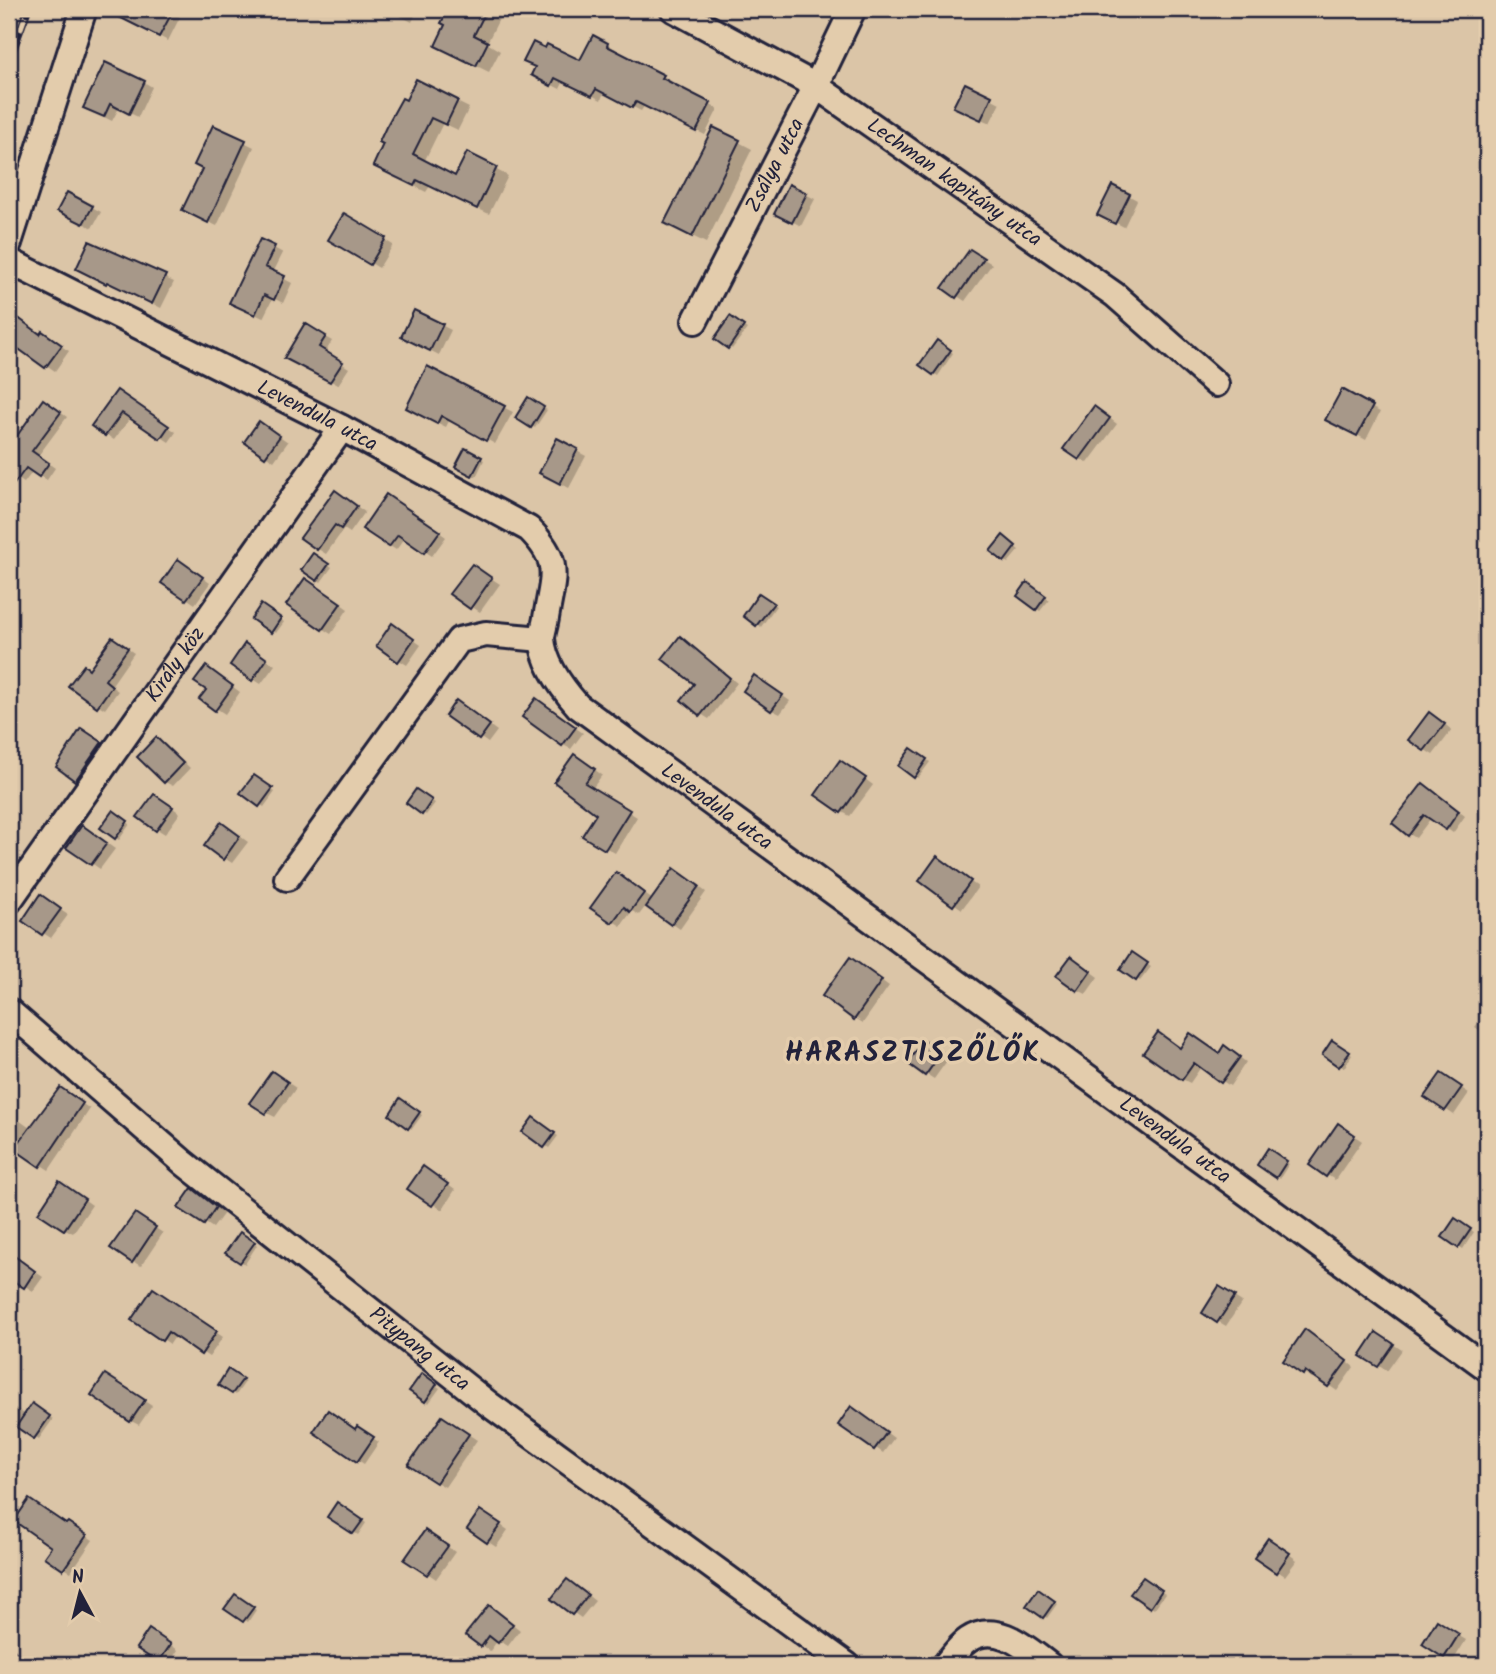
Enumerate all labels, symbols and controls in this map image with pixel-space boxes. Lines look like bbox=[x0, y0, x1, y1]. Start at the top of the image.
street label: Lechman kapitány utca bbox=[860, 110, 1049, 256]
street label: Zsálya utca bbox=[737, 112, 813, 219]
street label: Levendula utca bbox=[251, 371, 384, 461]
street label: Király köz bbox=[137, 620, 214, 709]
street label: Levendula utca bbox=[654, 755, 780, 859]
district label: HARASZTISZŐLŐK bbox=[785, 1031, 1041, 1076]
street label: Levendula utca bbox=[1112, 1089, 1238, 1193]
street label: Pitypang utca bbox=[362, 1299, 477, 1400]
north arrow bbox=[46, 1558, 116, 1628]
text: N bbox=[70, 1562, 86, 1594]

